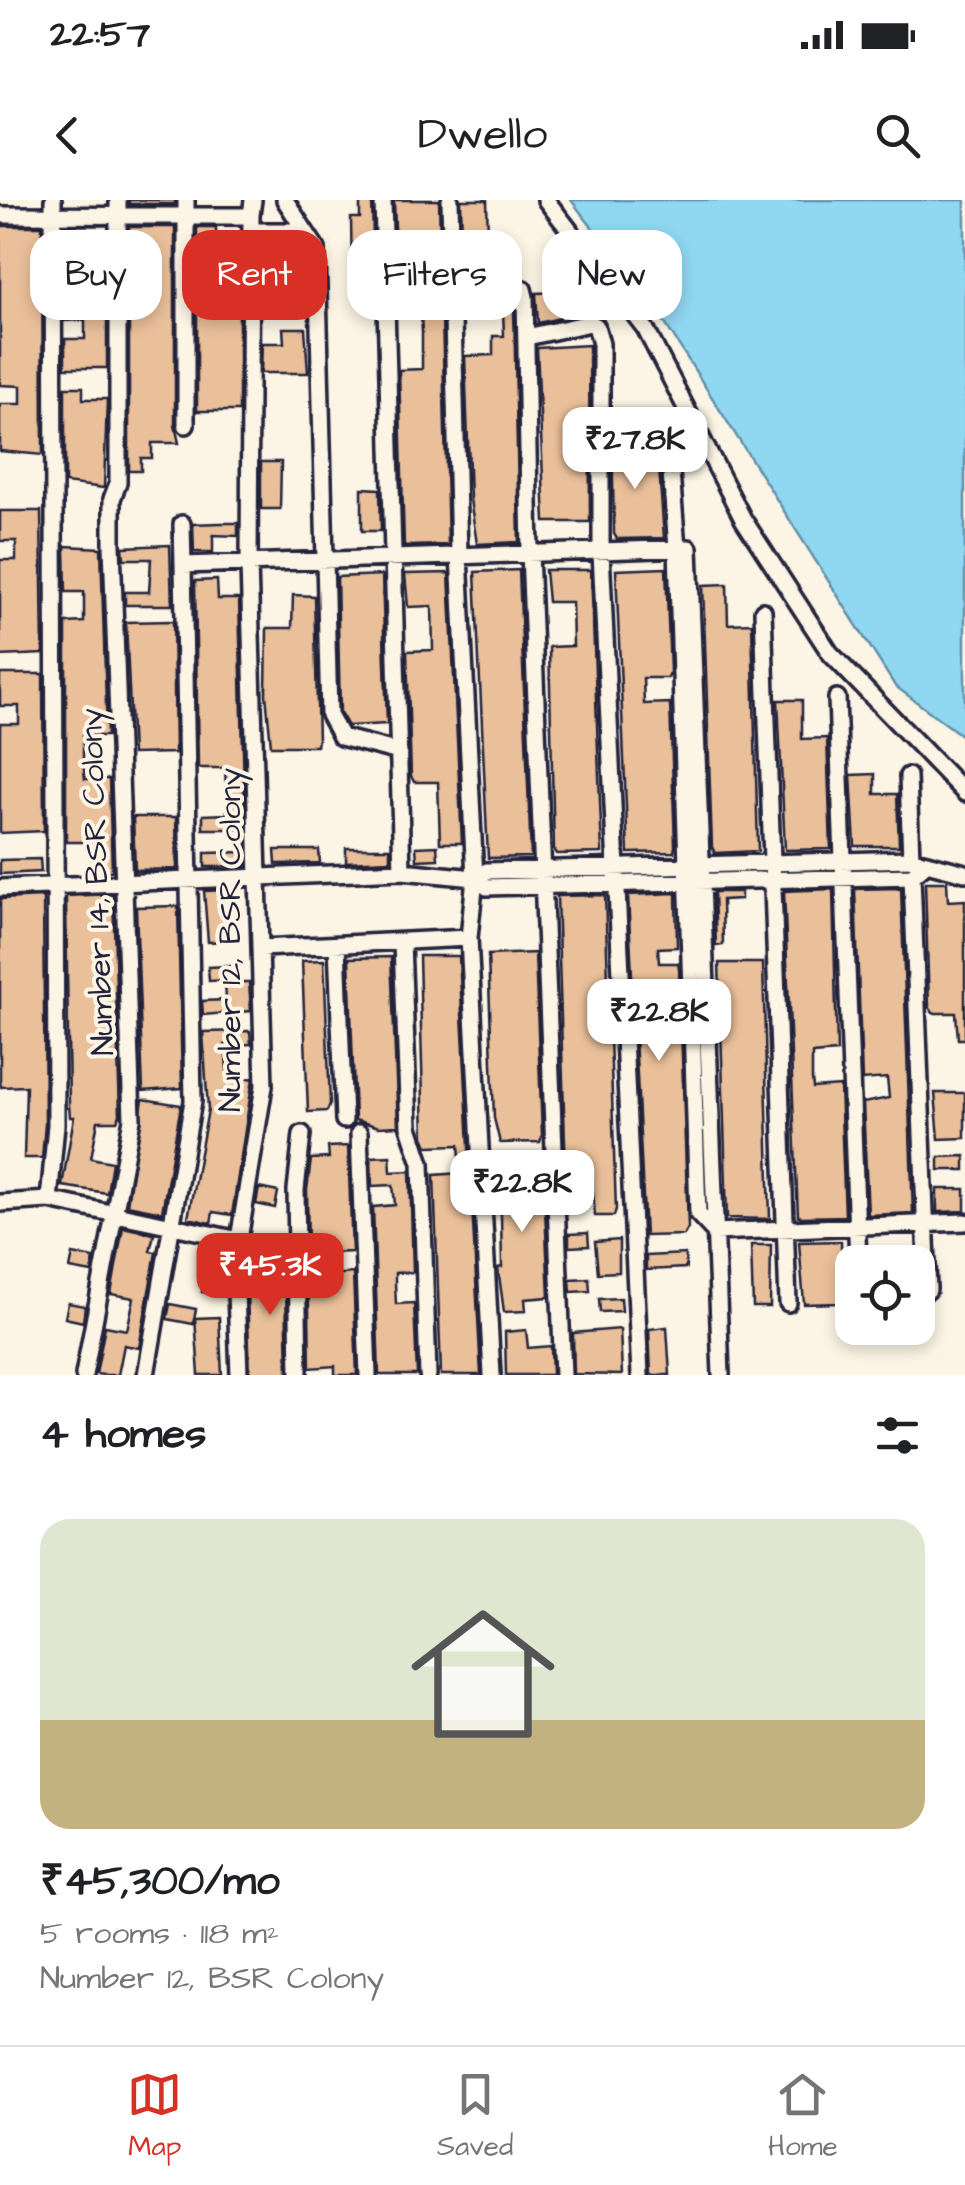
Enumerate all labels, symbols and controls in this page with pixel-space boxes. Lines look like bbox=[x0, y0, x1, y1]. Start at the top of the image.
text: 22:57 bbox=[50, 9, 150, 61]
text: Dwello bbox=[418, 104, 547, 166]
icon: back bbox=[40, 108, 95, 163]
icon: search bbox=[870, 108, 925, 163]
chip: Buy bbox=[30, 230, 162, 320]
chip: Rent bbox=[182, 230, 327, 320]
chip: Filters bbox=[347, 230, 522, 320]
chip: New bbox=[542, 230, 682, 320]
pin: ₹27.8K bbox=[554, 407, 716, 492]
text: ₹27.8K bbox=[585, 417, 685, 462]
street label: Number 14, BSR Colony bbox=[69, 708, 126, 1056]
street label: Number 12, BSR Colony bbox=[208, 768, 253, 1112]
pin: ₹22.8K bbox=[578, 979, 740, 1064]
text: ₹22.8K bbox=[609, 989, 709, 1034]
pin: ₹22.8K bbox=[441, 1150, 603, 1235]
text: ₹22.8K bbox=[472, 1160, 572, 1205]
pin: ₹45.3K bbox=[189, 1233, 351, 1318]
text: ₹45.3K bbox=[219, 1243, 321, 1288]
map controls bbox=[835, 1245, 935, 1345]
button: locate bbox=[835, 1245, 935, 1345]
text: 4 homes bbox=[40, 1406, 206, 1464]
icon: filters bbox=[870, 1408, 925, 1463]
icon: home bbox=[393, 1584, 573, 1764]
text: ₹45,300/mo bbox=[40, 1853, 280, 1911]
text: 5 rooms · 118 m² bbox=[40, 1911, 279, 1956]
text: Number 12, BSR Colony bbox=[40, 1956, 384, 2001]
tab: Map bbox=[127, 2067, 182, 2166]
tab: Saved bbox=[437, 2067, 513, 2166]
tab: Home bbox=[768, 2067, 838, 2166]

